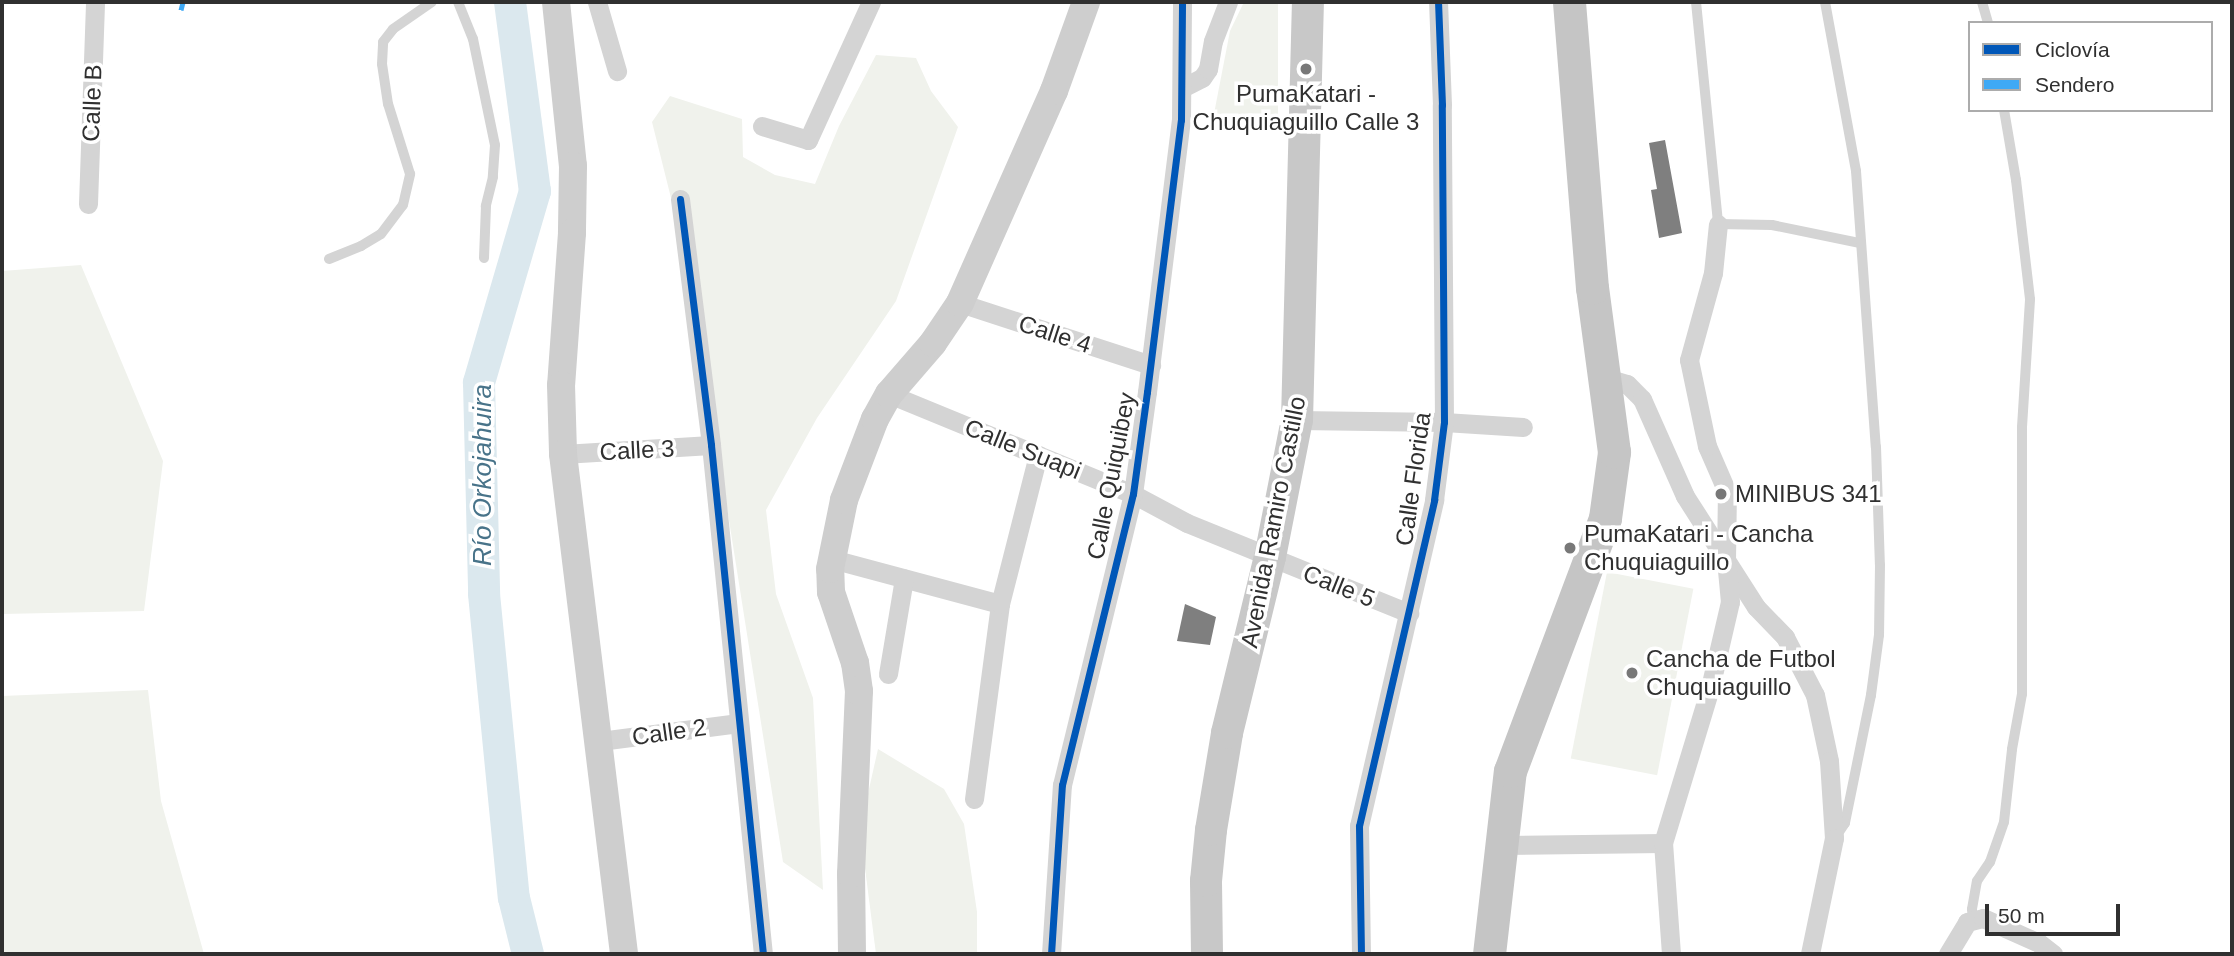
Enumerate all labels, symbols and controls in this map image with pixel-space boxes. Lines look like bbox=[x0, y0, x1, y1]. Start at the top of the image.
legend bbox=[1968, 21, 2213, 112]
text: Ciclovía bbox=[2035, 38, 2110, 61]
marker: PumaKatari - Chuquiaguillo Calle 3 bbox=[1298, 61, 1314, 77]
street label: Calle B bbox=[76, 64, 108, 142]
text: Sendero bbox=[2035, 73, 2114, 96]
place label: PumaKatari - Chuquiaguillo Calle 3 bbox=[1193, 80, 1419, 136]
street label: Calle 4 bbox=[1015, 309, 1095, 359]
water label: Río Orkojahuira bbox=[467, 384, 499, 566]
street label: Calle Quiquibey bbox=[1081, 390, 1141, 562]
street label: Avenida Ramiro Castillo bbox=[1234, 394, 1312, 650]
street label: Calle Florida bbox=[1389, 410, 1437, 548]
street label: Calle Suapi bbox=[961, 413, 1085, 485]
street label: Calle 3 bbox=[599, 434, 675, 466]
place label: MINIBUS 341 bbox=[1735, 480, 1882, 508]
marker: MINIBUS 341 bbox=[1713, 486, 1729, 502]
place label: PumaKatari - Cancha Chuquiaguillo bbox=[1584, 520, 1813, 576]
marker: PumaKatari - Cancha Chuquiaguillo bbox=[1562, 540, 1578, 556]
street label: Calle 5 bbox=[1299, 559, 1379, 613]
place label: Cancha de Futbol Chuquiaguillo bbox=[1646, 645, 1835, 701]
marker: Cancha de Futbol Chuquiaguillo bbox=[1624, 665, 1640, 681]
street label: Calle 2 bbox=[630, 713, 708, 751]
scale bar bbox=[1989, 890, 2124, 934]
text: 50 m bbox=[1998, 904, 2045, 927]

